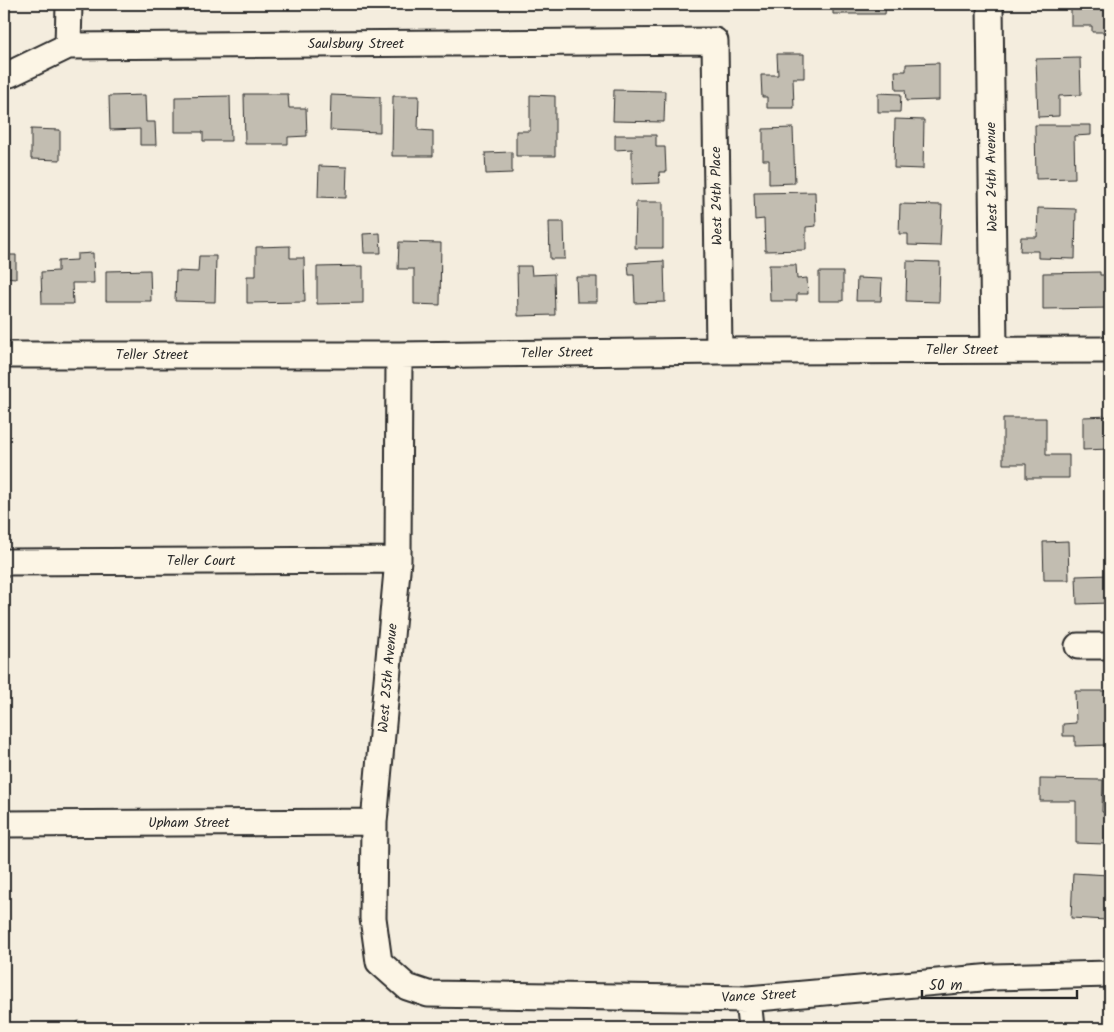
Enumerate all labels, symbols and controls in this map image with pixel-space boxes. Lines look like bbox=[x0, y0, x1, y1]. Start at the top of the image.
street label: Saulsbury Street bbox=[308, 33, 405, 55]
street label: West 24th Avenue bbox=[980, 121, 1004, 232]
street label: West 24th Place bbox=[705, 146, 729, 246]
street label: Teller Street bbox=[926, 339, 999, 361]
street label: Teller Street bbox=[520, 341, 594, 365]
street label: Teller Street bbox=[116, 344, 189, 366]
street label: Teller Court bbox=[167, 550, 236, 572]
street label: West 25th Avenue bbox=[372, 622, 404, 734]
street label: Upham Street bbox=[148, 812, 230, 834]
scale bar bbox=[922, 967, 1076, 999]
text: 50 m bbox=[929, 974, 963, 998]
street label: Vance Street bbox=[721, 983, 798, 1009]

